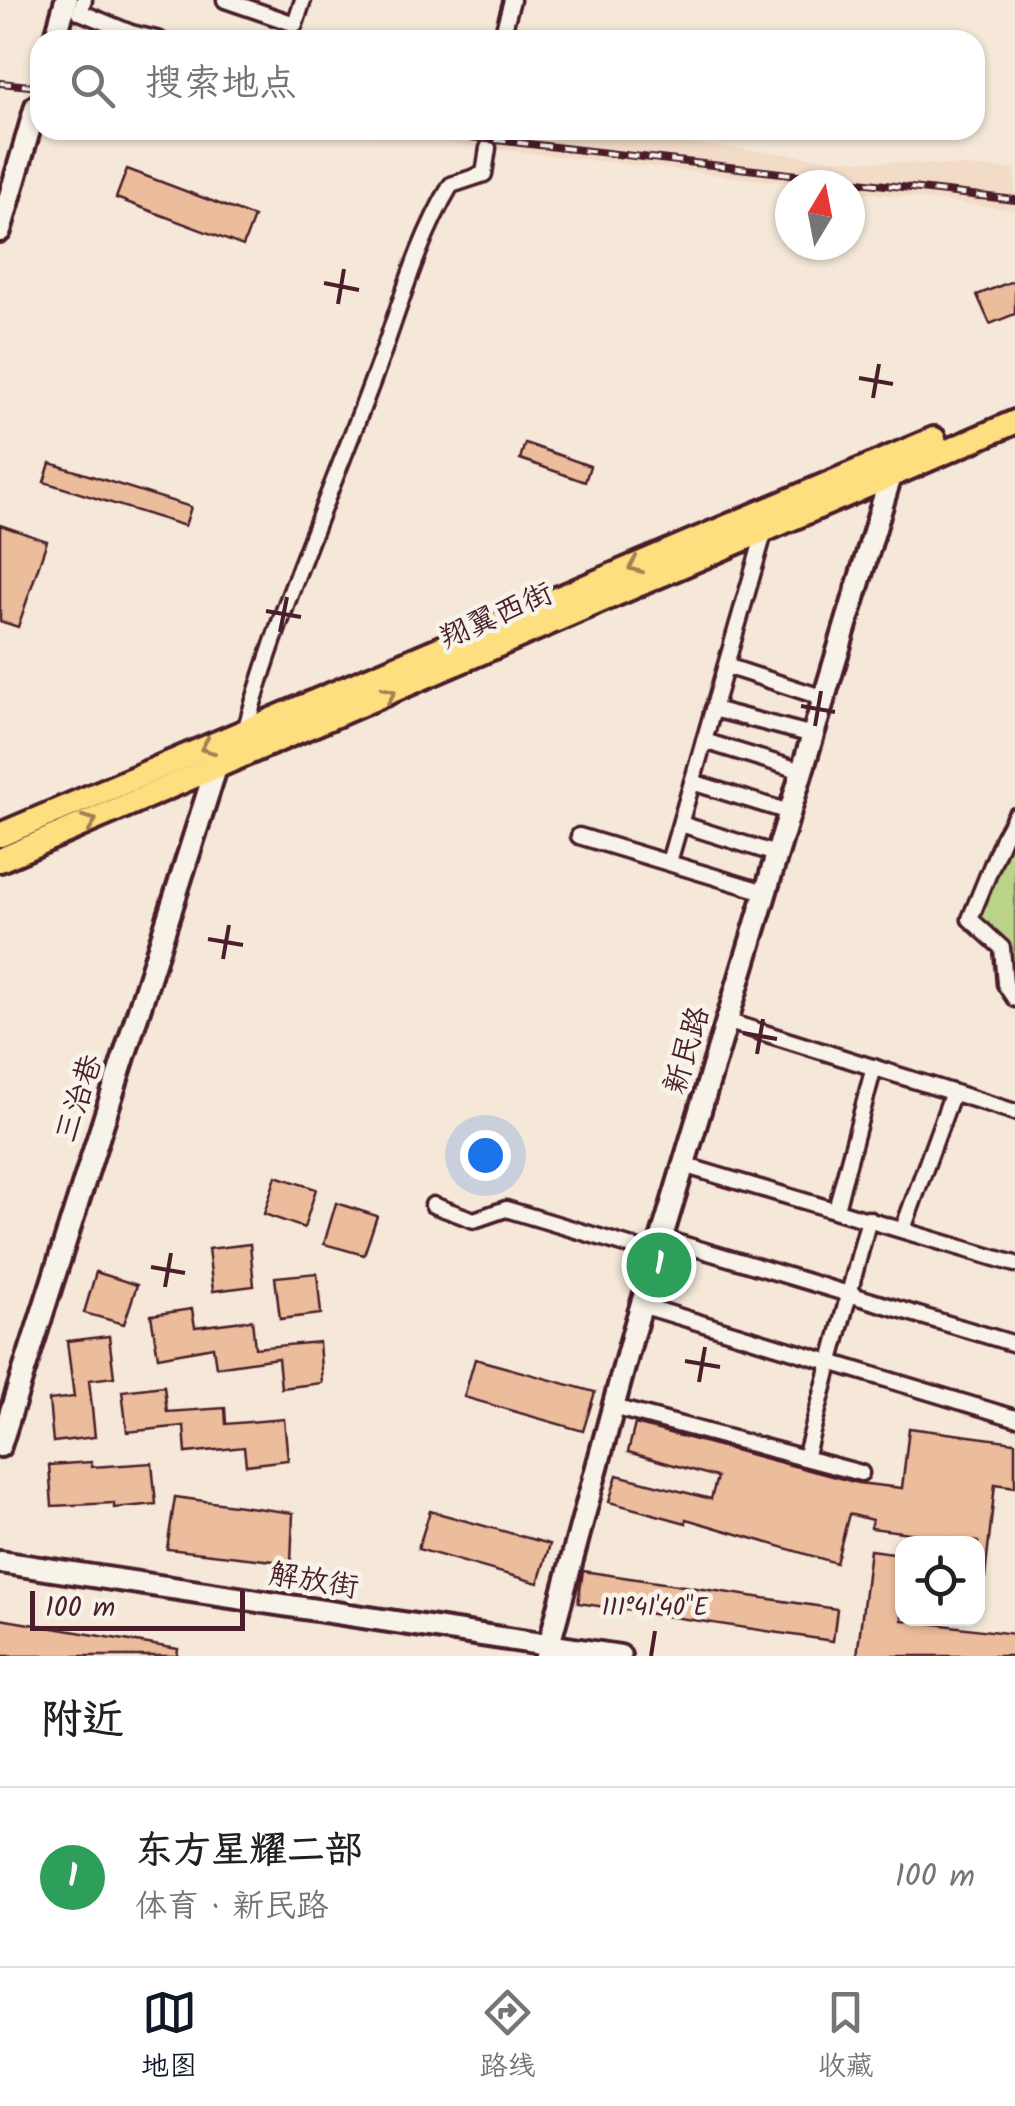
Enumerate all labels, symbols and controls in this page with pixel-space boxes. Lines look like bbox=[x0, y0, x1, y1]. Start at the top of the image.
search box bbox=[30, 30, 985, 140]
text: 搜索地点 bbox=[145, 55, 297, 115]
icon: search bbox=[65, 58, 120, 113]
north arrow bbox=[775, 170, 865, 260]
one-way arrow bbox=[627, 554, 645, 574]
street label: 翔翼西街 bbox=[432, 570, 561, 663]
one-way arrow bbox=[379, 686, 397, 706]
one-way arrow bbox=[199, 735, 217, 755]
one-way arrow bbox=[80, 813, 98, 833]
street label: 新民路 bbox=[652, 1001, 724, 1101]
street label: 三治巷 bbox=[43, 1048, 117, 1149]
your location bbox=[460, 1130, 511, 1181]
pin: 1 bbox=[626, 1228, 692, 1302]
map controls bbox=[895, 1536, 985, 1626]
button: locate bbox=[895, 1536, 985, 1626]
street label: 解放街 bbox=[265, 1551, 362, 1613]
scale bar bbox=[30, 1586, 245, 1630]
text: 100 m bbox=[45, 1586, 115, 1631]
text: 111°41'40"E bbox=[602, 1588, 710, 1628]
text: 附近 bbox=[40, 1688, 124, 1755]
text: 东方星耀二部 bbox=[135, 1822, 363, 1882]
text: 1 bbox=[68, 1852, 77, 1903]
text: 100 m bbox=[895, 1852, 975, 1903]
text: 体育 · 新民路 bbox=[135, 1882, 328, 1933]
tab: 地图 bbox=[141, 1985, 197, 2090]
tab: 路线 bbox=[479, 1985, 536, 2090]
tab: 收藏 bbox=[818, 1985, 874, 2090]

